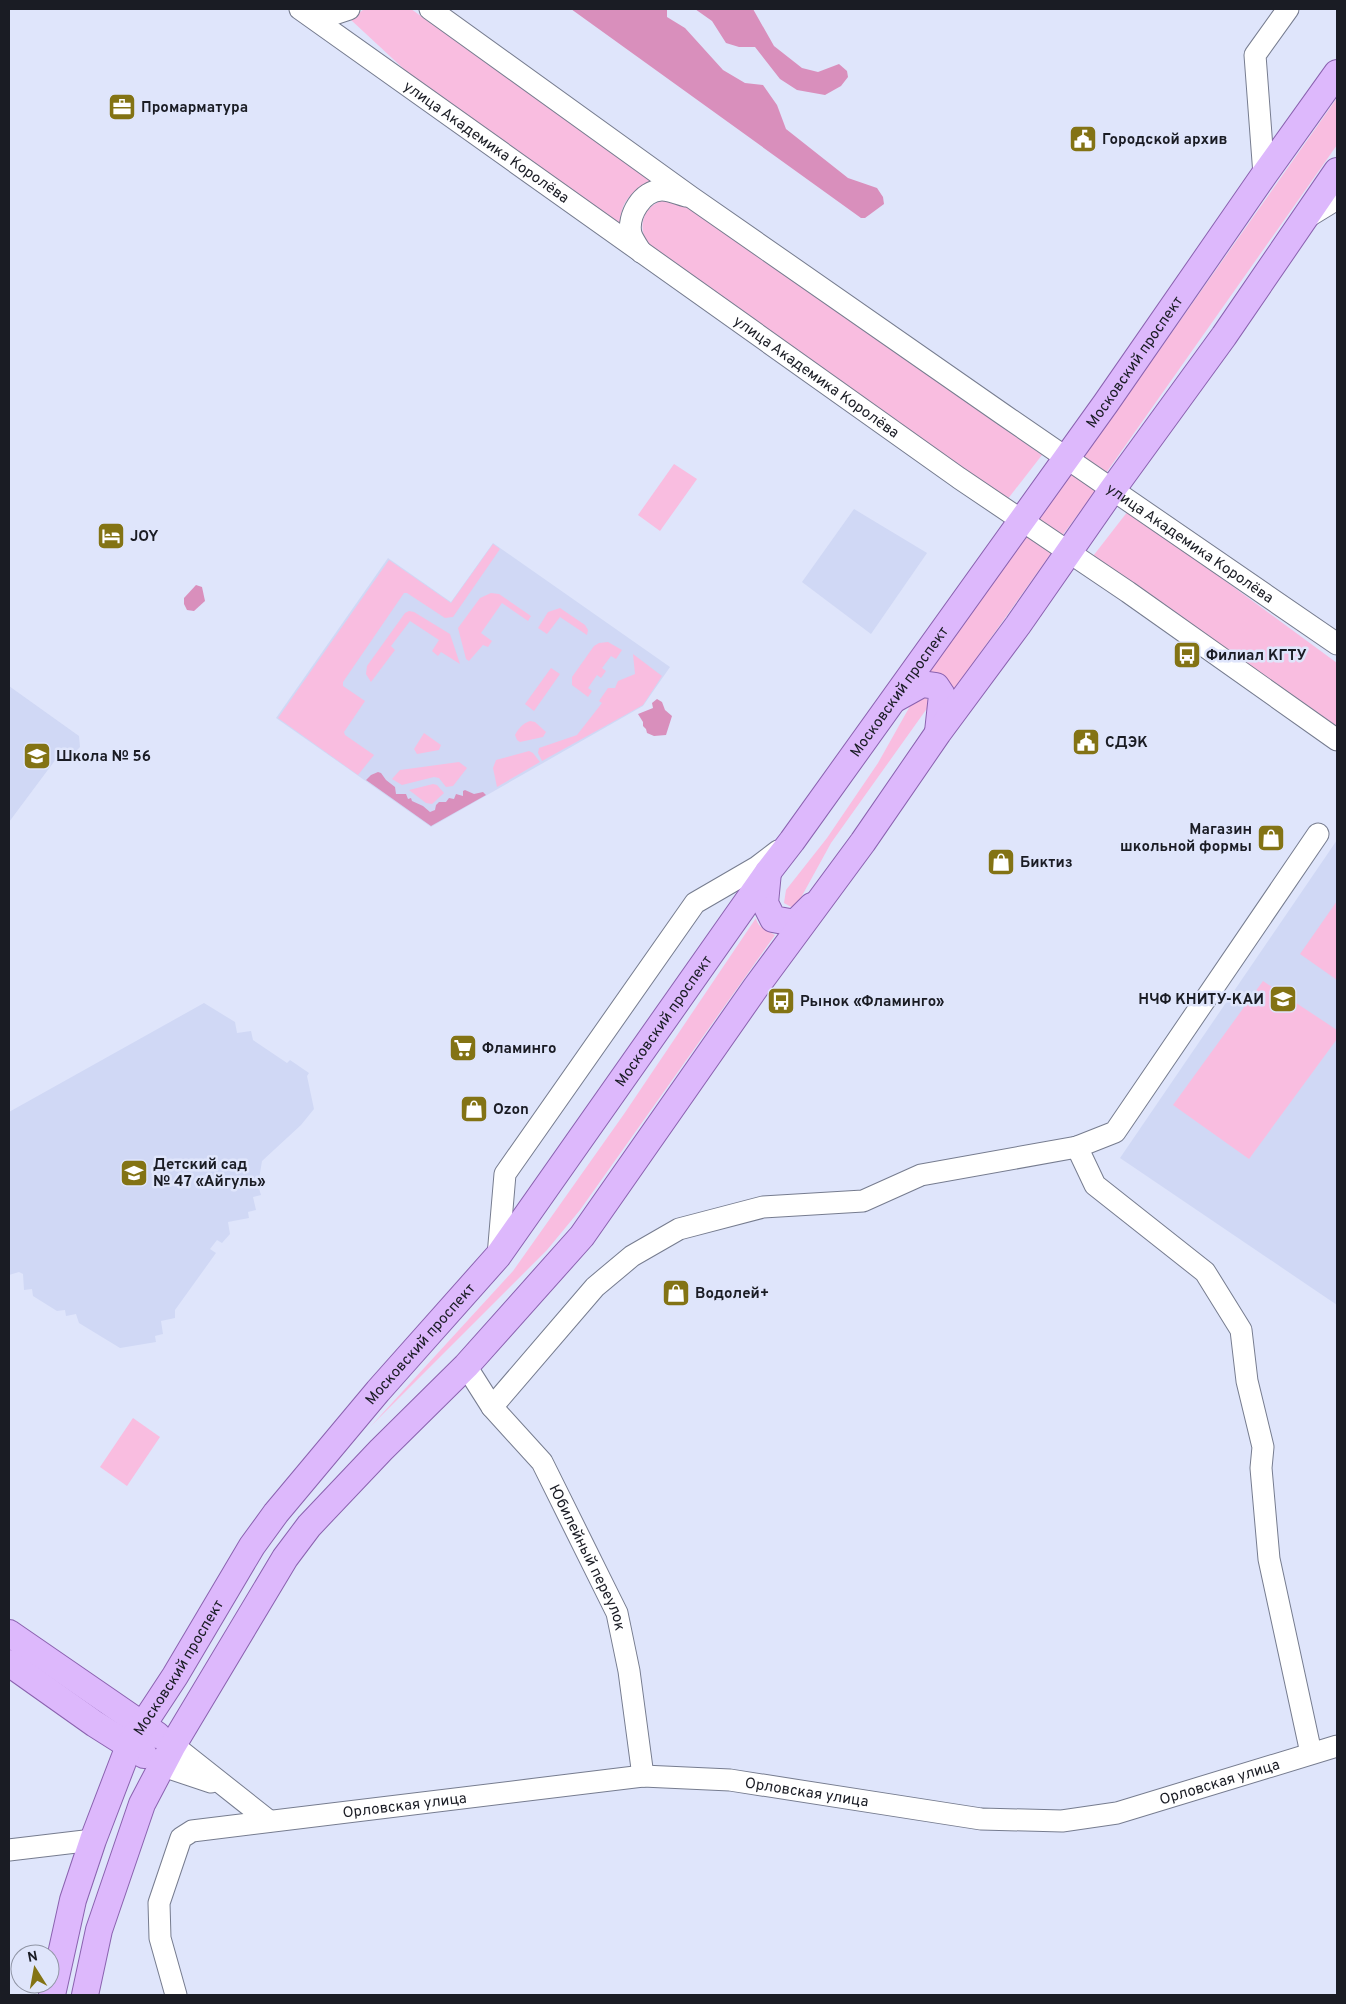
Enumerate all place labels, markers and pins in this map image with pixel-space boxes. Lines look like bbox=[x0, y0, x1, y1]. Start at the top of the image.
office icon: Промарматура bbox=[107, 92, 137, 122]
place label: Промарматура bbox=[141, 99, 248, 118]
public building icon: Городской архив bbox=[1068, 124, 1098, 154]
place label: Городской архив bbox=[1102, 131, 1227, 150]
hotel icon: JOY bbox=[96, 521, 126, 551]
place label: JOY bbox=[130, 528, 159, 547]
bus stop icon: Филиал КГТУ bbox=[1172, 640, 1202, 670]
place label: Филиал КГТУ bbox=[1206, 647, 1307, 666]
public building icon: СДЭК bbox=[1071, 727, 1101, 757]
place label: СДЭК bbox=[1105, 734, 1148, 753]
school or university icon: Школа № 56 bbox=[22, 741, 52, 771]
place label: Школа № 56 bbox=[56, 748, 151, 767]
place label: Магазин школьной формы bbox=[1120, 821, 1252, 857]
shop icon: Магазин школьной формы bbox=[1256, 823, 1286, 853]
shop icon: Биктиз bbox=[986, 847, 1016, 877]
place label: Биктиз bbox=[1020, 854, 1073, 873]
school or university icon: НЧФ КНИТУ-КАИ bbox=[1268, 984, 1298, 1014]
bus stop icon: Рынок «Фламинго» bbox=[766, 986, 796, 1016]
place label: НЧФ КНИТУ-КАИ bbox=[1138, 991, 1264, 1010]
place label: Рынок «Фламинго» bbox=[800, 993, 944, 1012]
supermarket icon: Фламинго bbox=[448, 1033, 478, 1063]
place label: Фламинго bbox=[482, 1040, 557, 1059]
shop icon: Ozon bbox=[459, 1094, 489, 1124]
place label: Ozon bbox=[493, 1101, 529, 1120]
place label: Детский сад № 47 «Айгуль» bbox=[153, 1156, 266, 1192]
school or university icon: Детский сад № 47 «Айгуль» bbox=[119, 1158, 149, 1188]
shop icon: Водолей+ bbox=[661, 1278, 691, 1308]
place label: Водолей+ bbox=[695, 1285, 769, 1304]

